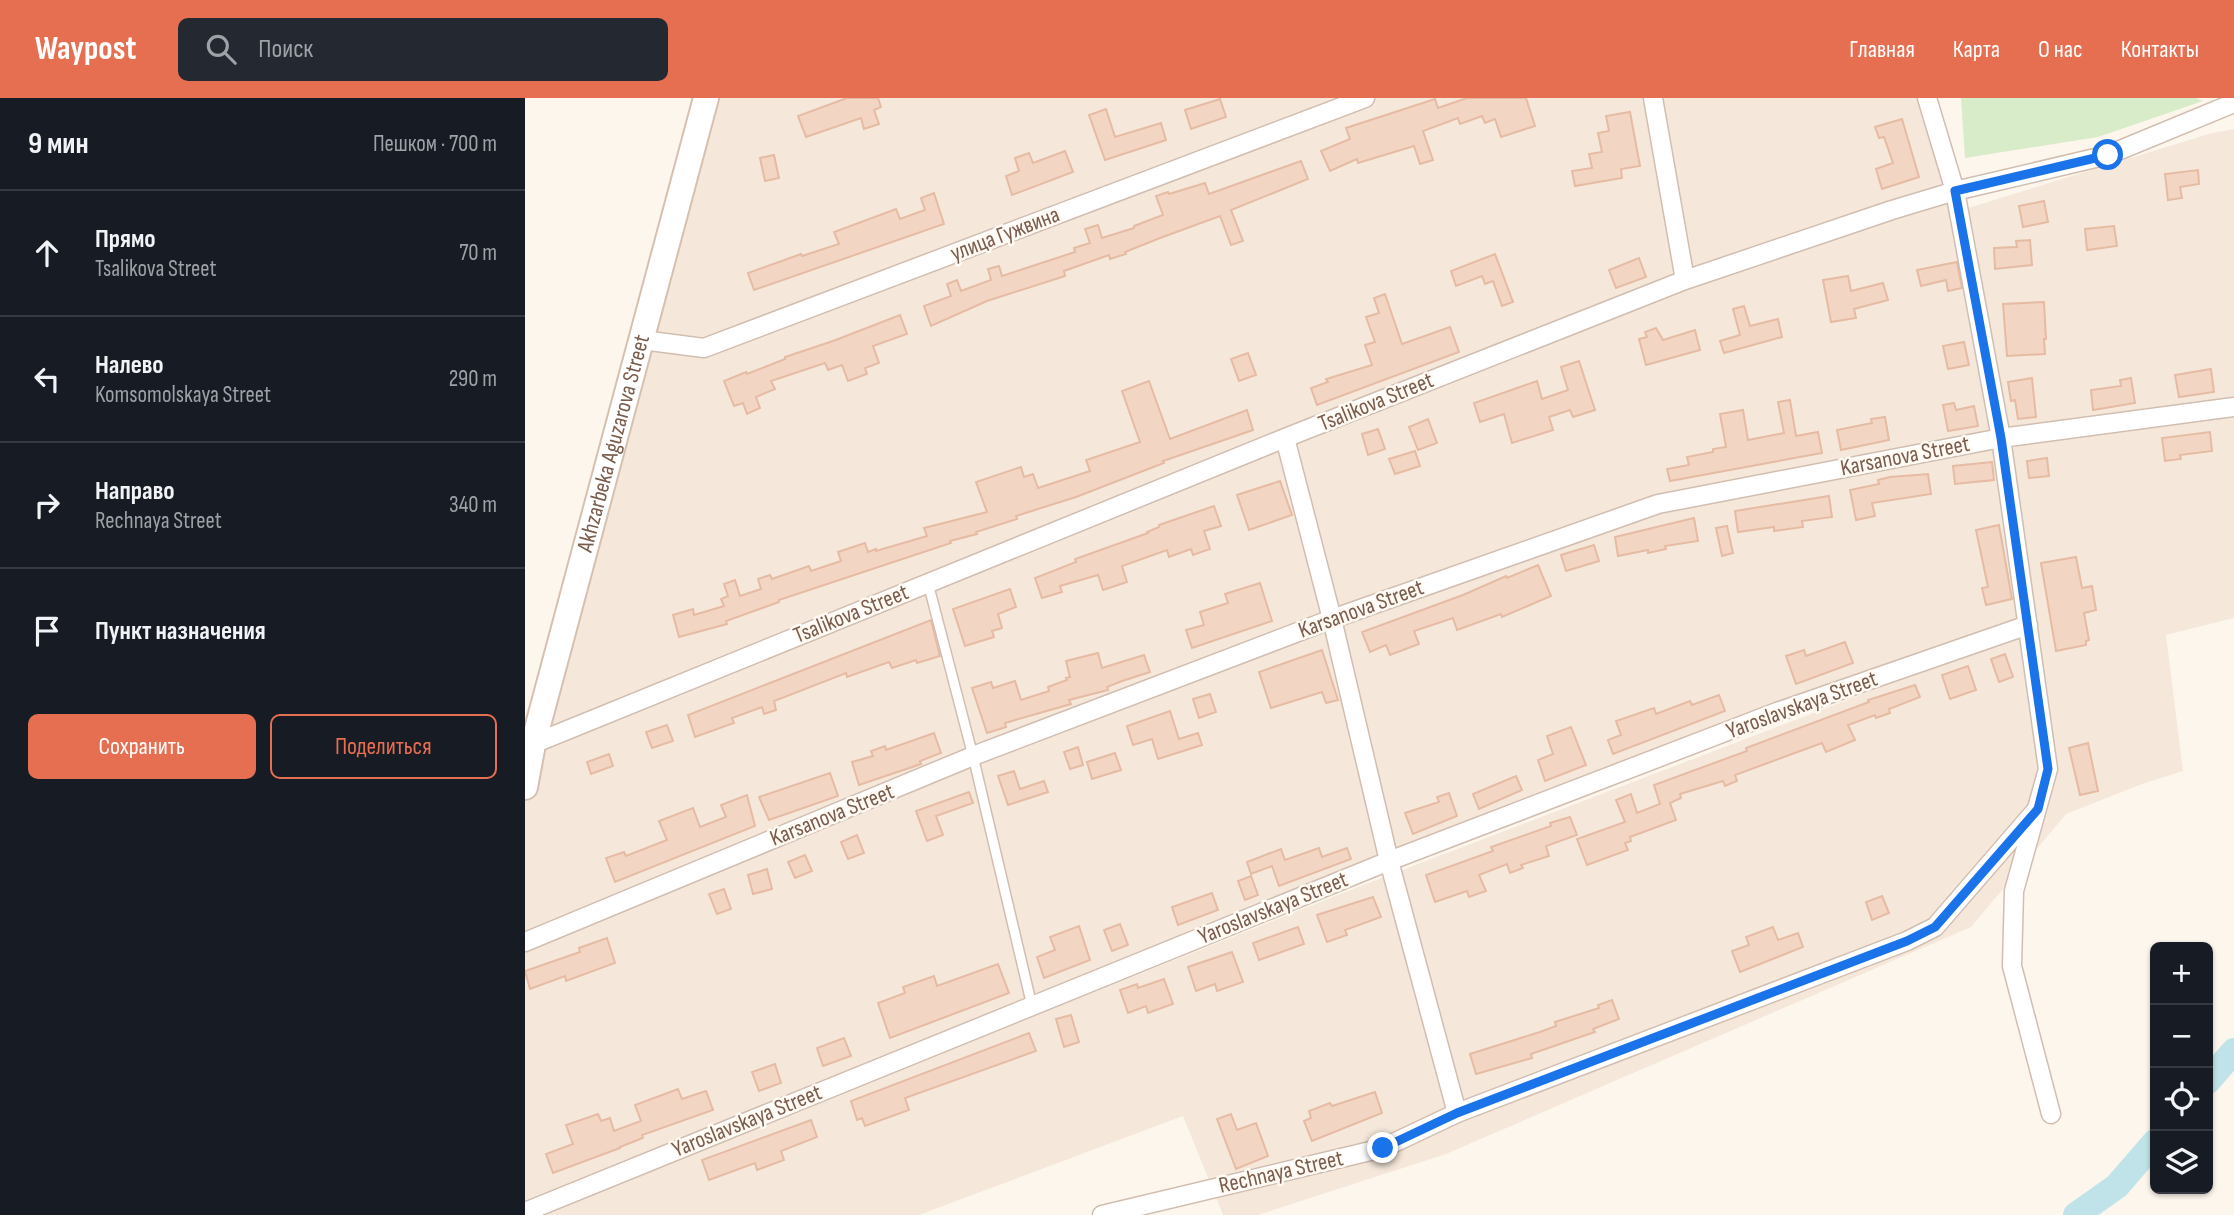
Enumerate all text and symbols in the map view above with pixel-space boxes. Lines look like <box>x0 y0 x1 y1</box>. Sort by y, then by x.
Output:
search box <box>178 18 668 81</box>
text: Waypost <box>35 29 136 69</box>
icon: search <box>202 30 240 68</box>
text: Поиск <box>258 34 313 65</box>
text: Главная <box>1849 35 1915 64</box>
text: Карта <box>1953 35 2000 64</box>
text: О нас <box>2038 35 2083 64</box>
text: Контакты <box>2121 35 2199 64</box>
text: 9 мин <box>28 126 89 162</box>
text: Пешком · 700 m <box>373 130 497 158</box>
route start <box>2092 139 2123 170</box>
street label: улица Гужвина <box>947 200 1063 268</box>
text: Прямо <box>95 224 156 255</box>
icon: ahead <box>28 234 66 272</box>
text: 70 m <box>459 239 497 267</box>
text: Tsalikova Street <box>95 255 216 283</box>
street label: Akhzarbeka Aguzarova Street <box>571 332 656 556</box>
text: Налево <box>95 350 164 381</box>
icon: left <box>28 360 66 398</box>
text: 290 m <box>449 365 497 393</box>
street label: Tsalikova Street <box>1314 366 1438 438</box>
text: Komsomolskaya Street <box>95 381 271 409</box>
street label: Karsanova Street <box>1838 430 1972 482</box>
text: Направо <box>95 476 174 507</box>
icon: right <box>28 486 66 524</box>
text: 340 m <box>449 491 497 519</box>
text: Rechnaya Street <box>95 507 222 535</box>
street label: Karsanova Street <box>1295 573 1427 645</box>
street label: Tsalikova Street <box>789 578 913 650</box>
icon: arrive <box>28 612 66 650</box>
text: Пункт назначения <box>95 616 266 647</box>
street label: Yaroslavskaya Street <box>1723 665 1881 745</box>
button: Сохранить <box>28 714 256 779</box>
button: Поделиться <box>270 714 497 779</box>
street label: Karsanova Street <box>766 777 898 853</box>
street label: Yaroslavskaya Street <box>1194 865 1352 951</box>
map controls <box>2150 942 2213 1194</box>
button: + <box>2150 942 2213 1005</box>
button: − <box>2150 1005 2213 1068</box>
button: locate <box>2150 1068 2213 1131</box>
street label: Yaroslavskaya Street <box>668 1078 826 1164</box>
button: layers <box>2150 1131 2213 1194</box>
route end <box>1367 1132 1398 1163</box>
street label: Rechnaya Street <box>1216 1144 1346 1200</box>

